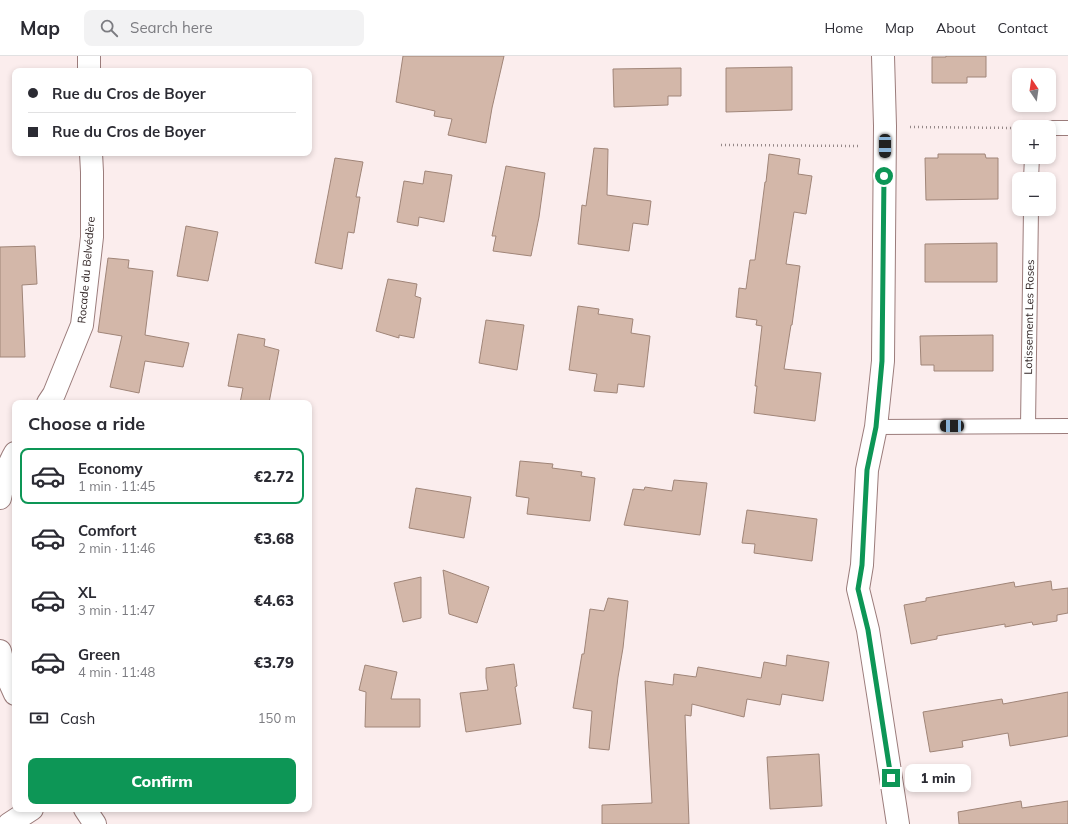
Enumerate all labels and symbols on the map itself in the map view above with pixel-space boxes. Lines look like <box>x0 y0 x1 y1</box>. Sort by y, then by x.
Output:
north arrow <box>1012 68 1056 112</box>
car <box>879 134 891 158</box>
route start <box>875 167 893 185</box>
street label: Rocade du Belvédère <box>74 216 98 324</box>
street label: Lotissement Les Roses <box>1021 259 1037 375</box>
car <box>940 420 964 432</box>
callout: 1 min <box>905 764 971 792</box>
route end <box>882 769 900 787</box>

